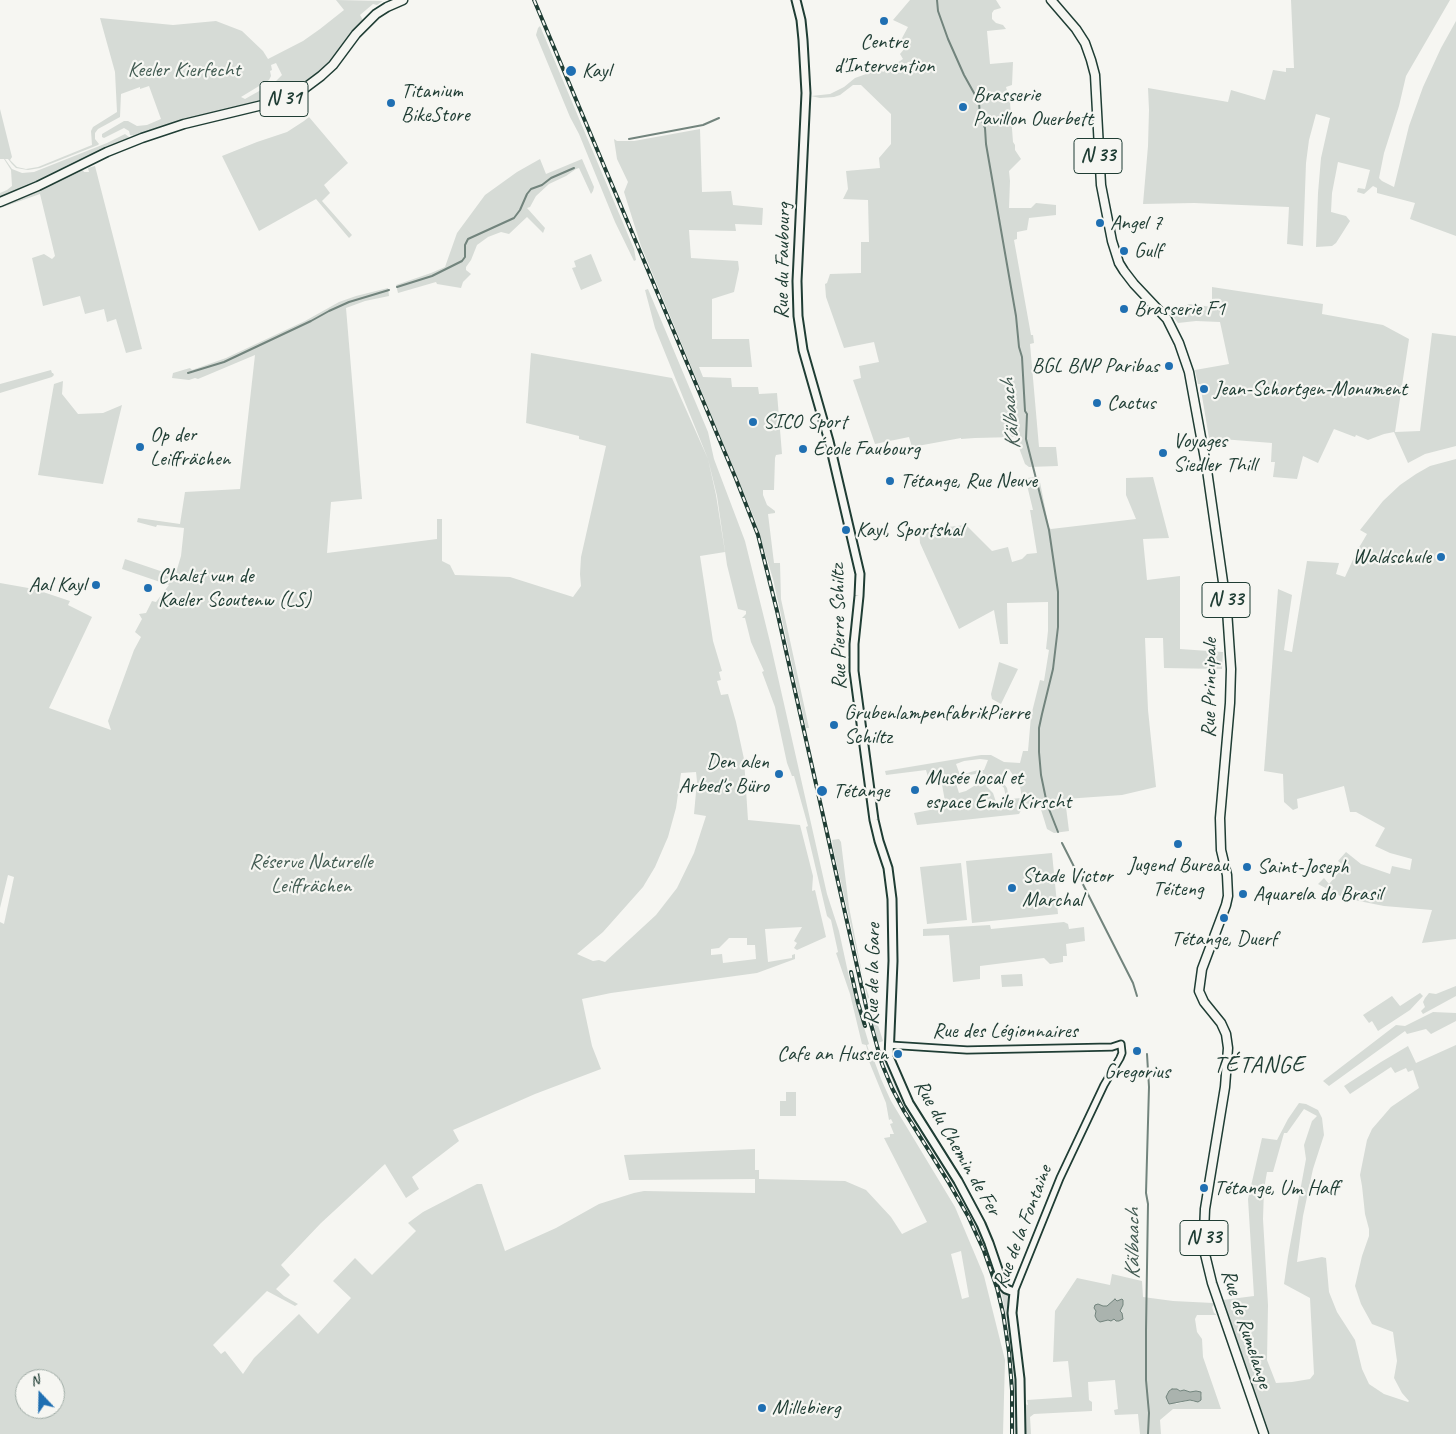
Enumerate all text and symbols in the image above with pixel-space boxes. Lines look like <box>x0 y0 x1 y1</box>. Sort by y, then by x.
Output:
marker: Centre d'Intervention <box>878 15 890 27</box>
place label: Centre d'Intervention <box>834 29 934 79</box>
park label: Keeler Kierfecht <box>128 57 240 83</box>
place label: Kayl <box>582 58 611 84</box>
marker: Kayl <box>564 64 578 78</box>
place label: Titanium BikeStore <box>401 78 470 128</box>
road number: N 31 <box>260 82 308 116</box>
place label: Brasserie Pavillon Ouerbett <box>973 82 1093 132</box>
marker: Titanium BikeStore <box>385 97 397 109</box>
marker: Brasserie Pavillon Ouerbett <box>957 101 969 113</box>
road number: N 33 <box>1074 138 1122 174</box>
street label: Rue du Faubourg <box>769 203 797 319</box>
place label: Angel 7 <box>1110 210 1162 236</box>
marker: Angel 7 <box>1094 217 1106 229</box>
place label: Gulf <box>1134 238 1162 264</box>
marker: Gulf <box>1118 245 1130 257</box>
place label: Brasserie F1 <box>1134 296 1225 322</box>
marker: Brasserie F1 <box>1118 303 1130 315</box>
place label: BGL BNP Paribas <box>1032 353 1159 379</box>
marker: BGL BNP Paribas <box>1163 360 1175 372</box>
place label: Jean-Schortgen-Monument <box>1214 376 1407 402</box>
water label: Kälbaach <box>995 378 1027 450</box>
marker: Jean-Schortgen-Monument <box>1198 383 1210 395</box>
place label: Cactus <box>1107 390 1155 416</box>
marker: Cactus <box>1091 397 1103 409</box>
place label: SICO Sport <box>763 409 847 435</box>
marker: SICO Sport <box>747 416 759 428</box>
place label: Op der Leiffrächen <box>150 422 230 472</box>
place label: Voyages Siedler Thill <box>1173 428 1256 478</box>
place label: École Faubourg <box>813 436 920 462</box>
marker: Op der Leiffrächen <box>134 441 146 453</box>
marker: École Faubourg <box>797 443 809 455</box>
marker: Voyages Siedler Thill <box>1157 447 1169 459</box>
place label: Tétange, Rue Neuve <box>900 468 1037 494</box>
marker: Tétange, Rue Neuve <box>884 475 896 487</box>
place label: Kayl, Sportshal <box>856 517 963 543</box>
marker: Kayl, Sportshal <box>840 524 852 536</box>
place label: Waldschule <box>1353 544 1431 570</box>
marker: Waldschule <box>1435 551 1447 563</box>
place label: Chalet vun de Kaeler Scoutenw (LS) <box>158 563 311 613</box>
street label: Rue Pierre Schiltz <box>825 564 853 690</box>
place label: Aal Kayl <box>29 572 86 598</box>
marker: Aal Kayl <box>90 579 102 591</box>
marker: Chalet vun de Kaeler Scoutenw (LS) <box>142 582 154 594</box>
road number: N 33 <box>1202 582 1250 618</box>
street label: Rue Principale <box>1197 638 1223 738</box>
place label: GrubenlampenfabrikPierre Schiltz <box>844 700 1030 750</box>
marker: GrubenlampenfabrikPierre Schiltz <box>828 719 840 731</box>
place label: Den alen Arbed's Büro <box>679 749 769 799</box>
place label: Musée local et espace Emile Kirscht <box>925 765 1071 815</box>
marker: Den alen Arbed's Büro <box>773 768 785 780</box>
place label: Tétange <box>833 778 889 804</box>
marker: Tétange <box>815 784 829 798</box>
marker: Musée local et espace Emile Kirscht <box>909 784 921 796</box>
marker: Jugend Bureau Téiteng <box>1172 838 1184 850</box>
park label: Réserve Naturelle Leiffrächen <box>249 849 373 899</box>
place label: Jugend Bureau Téiteng <box>1128 852 1228 902</box>
place label: Saint-Joseph <box>1257 854 1348 880</box>
marker: Saint-Joseph <box>1241 861 1253 873</box>
place label: Stade Victor Marchal <box>1022 863 1113 913</box>
place label: Aquarela do Brasil <box>1253 881 1382 907</box>
marker: Stade Victor Marchal <box>1006 882 1018 894</box>
marker: Aquarela do Brasil <box>1237 888 1249 900</box>
marker: Tétange, Duerf <box>1218 912 1230 924</box>
street label: Rue de la Gare <box>860 923 886 1025</box>
place label: Tétange, Duerf <box>1171 926 1277 952</box>
street label: Rue des Légionnaires <box>932 1018 1078 1044</box>
place label: Cafe an Hussen <box>777 1041 888 1067</box>
marker: Gregorius <box>1131 1045 1143 1057</box>
marker: Cafe an Hussen <box>892 1048 904 1060</box>
district label: TÉTANGE <box>1212 1052 1306 1080</box>
place label: Gregorius <box>1104 1059 1170 1085</box>
street label: Rue du Chemin de Fer <box>908 1076 1006 1220</box>
street label: Rue de la Fontaine <box>988 1162 1058 1292</box>
place label: Tétange, Um Haff <box>1214 1175 1339 1201</box>
marker: Tétange, Um Haff <box>1198 1182 1210 1194</box>
water label: Kälbaach <box>1120 1209 1146 1279</box>
road number: N 33 <box>1180 1220 1228 1256</box>
street label: Rue de Rumelange <box>1215 1266 1277 1392</box>
north arrow <box>15 1369 65 1419</box>
text: N <box>28 1371 42 1390</box>
place label: Millebierg <box>772 1395 840 1421</box>
marker: Millebierg <box>756 1402 768 1414</box>

